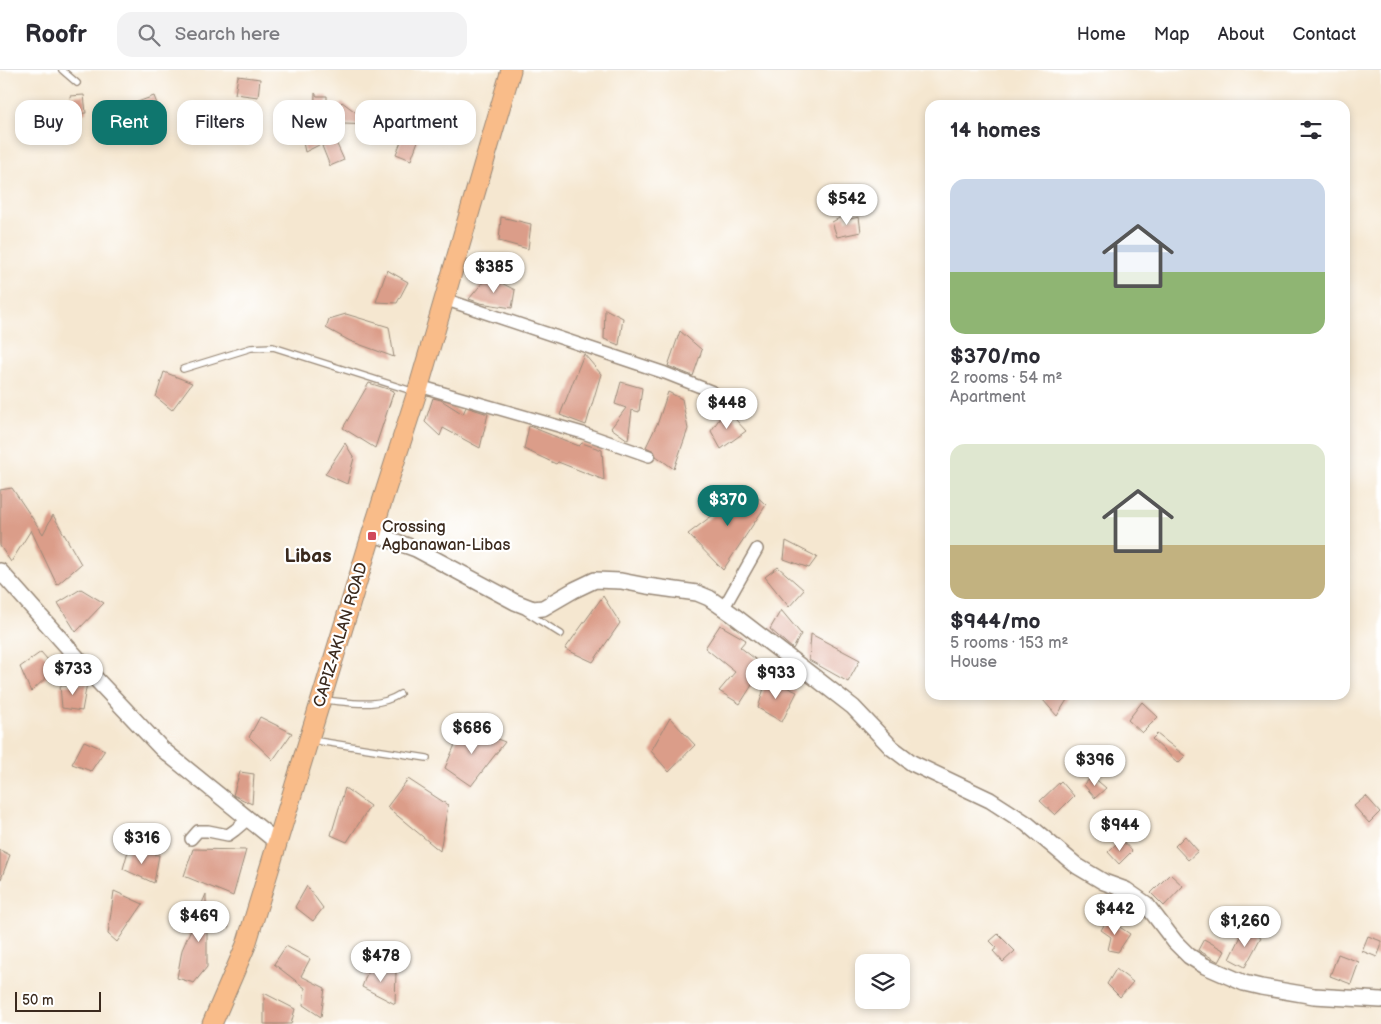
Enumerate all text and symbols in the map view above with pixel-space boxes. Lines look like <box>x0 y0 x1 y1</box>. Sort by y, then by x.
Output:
search box <box>117 12 467 57</box>
text: Roofr <box>25 20 87 49</box>
icon: search <box>135 21 163 49</box>
text: Search here <box>175 23 280 46</box>
text: Home <box>1077 24 1126 45</box>
text: Map <box>1154 24 1190 45</box>
text: About <box>1218 24 1265 45</box>
text: Contact <box>1293 24 1356 45</box>
chip: Buy <box>15 100 82 145</box>
chip: Rent <box>92 100 167 145</box>
chip: Filters <box>177 100 263 145</box>
chip: New <box>273 100 345 145</box>
chip: Apartment <box>355 100 476 145</box>
icon: filters <box>1297 116 1325 144</box>
text: 14 homes <box>950 118 1041 143</box>
pin: $542 <box>817 184 877 226</box>
text: $542 <box>828 190 866 209</box>
icon: home <box>1093 211 1183 301</box>
pin: $385 <box>464 252 524 294</box>
text: $385 <box>475 258 513 277</box>
text: $370/mo <box>950 344 1041 369</box>
text: 2 rooms · 54 m² <box>950 369 1062 388</box>
pin: $448 <box>697 388 757 430</box>
text: Apartment <box>950 388 1026 407</box>
text: $448 <box>707 394 747 413</box>
icon: home <box>1093 476 1183 566</box>
pin: $370 <box>698 484 758 527</box>
text: $370 <box>709 491 747 510</box>
place label: Crossing Agbanawan-Libas <box>382 518 510 555</box>
marker: Crossing Agbanawan-Libas <box>366 530 378 542</box>
district label: Libas <box>284 545 332 568</box>
street label: CAPIZ-AKLAN ROAD <box>310 560 372 710</box>
text: $944/mo <box>950 609 1041 634</box>
text: 5 rooms · 153 m² <box>950 634 1068 653</box>
text: House <box>950 653 997 672</box>
pin: $733 <box>43 654 103 696</box>
pin: $933 <box>746 658 806 700</box>
text: $733 <box>54 660 92 679</box>
text: $933 <box>757 664 795 683</box>
pin: $686 <box>442 712 502 755</box>
text: $686 <box>452 719 492 738</box>
pin: $396 <box>1065 744 1125 787</box>
text: $396 <box>1076 751 1114 770</box>
pin: $944 <box>1090 810 1150 852</box>
text: $944 <box>1101 816 1139 835</box>
pin: $316 <box>112 822 172 865</box>
text: $316 <box>124 829 160 848</box>
pin: $442 <box>1085 894 1145 936</box>
pin: $469 <box>169 900 229 943</box>
text: $442 <box>1096 900 1134 919</box>
pin: $1,260 <box>1204 906 1286 948</box>
text: $469 <box>179 907 219 926</box>
text: $1,260 <box>1220 912 1270 931</box>
pin: $478 <box>351 940 411 983</box>
text: $478 <box>362 947 400 966</box>
map controls <box>855 954 910 1009</box>
button: layers <box>855 954 910 1009</box>
scale bar <box>15 989 101 1012</box>
text: 50 m <box>22 992 54 1009</box>

